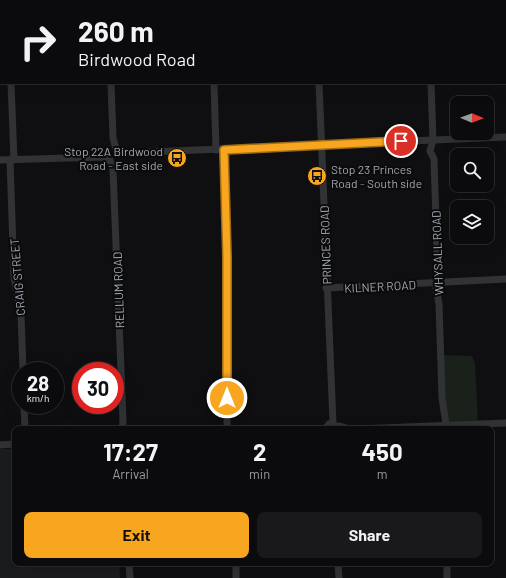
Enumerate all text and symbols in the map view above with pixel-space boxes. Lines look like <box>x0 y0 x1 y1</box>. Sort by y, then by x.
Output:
text: 260 m <box>78 14 154 48</box>
icon: right <box>12 16 64 68</box>
text: Birdwood Road <box>78 48 196 70</box>
north arrow <box>450 96 494 140</box>
map controls <box>450 96 494 244</box>
pin <box>384 124 418 158</box>
icon: arrive <box>390 130 412 152</box>
place label: Stop 22A Birdwood Road - East side <box>64 144 163 172</box>
bus stop icon: Stop 22A Birdwood Road - East side <box>166 147 188 169</box>
button: search <box>450 148 494 192</box>
place label: Stop 23 Princes Road - South side <box>331 162 422 190</box>
bus stop icon: Stop 23 Princes Road - South side <box>306 165 328 187</box>
button: layers <box>450 200 494 244</box>
street label: PRINCES ROAD <box>317 205 333 285</box>
street label: WHYSALL ROAD <box>429 210 445 296</box>
street label: CRAIG STREET <box>7 238 27 316</box>
street label: RELLUM ROAD <box>110 252 126 328</box>
street label: KILNER ROAD <box>344 277 416 295</box>
speed limit sign: 30 <box>72 362 124 414</box>
text: 28 <box>27 371 49 395</box>
position arrow <box>206 377 248 419</box>
text: km/h <box>27 392 49 404</box>
text: 17:27 <box>103 437 158 466</box>
text: 2 <box>253 437 266 466</box>
text: 450 <box>362 437 403 466</box>
text: Arrival <box>112 466 149 482</box>
text: min <box>249 466 270 482</box>
text: m <box>377 466 387 482</box>
button: Exit <box>24 512 249 558</box>
button: Share <box>257 512 482 558</box>

